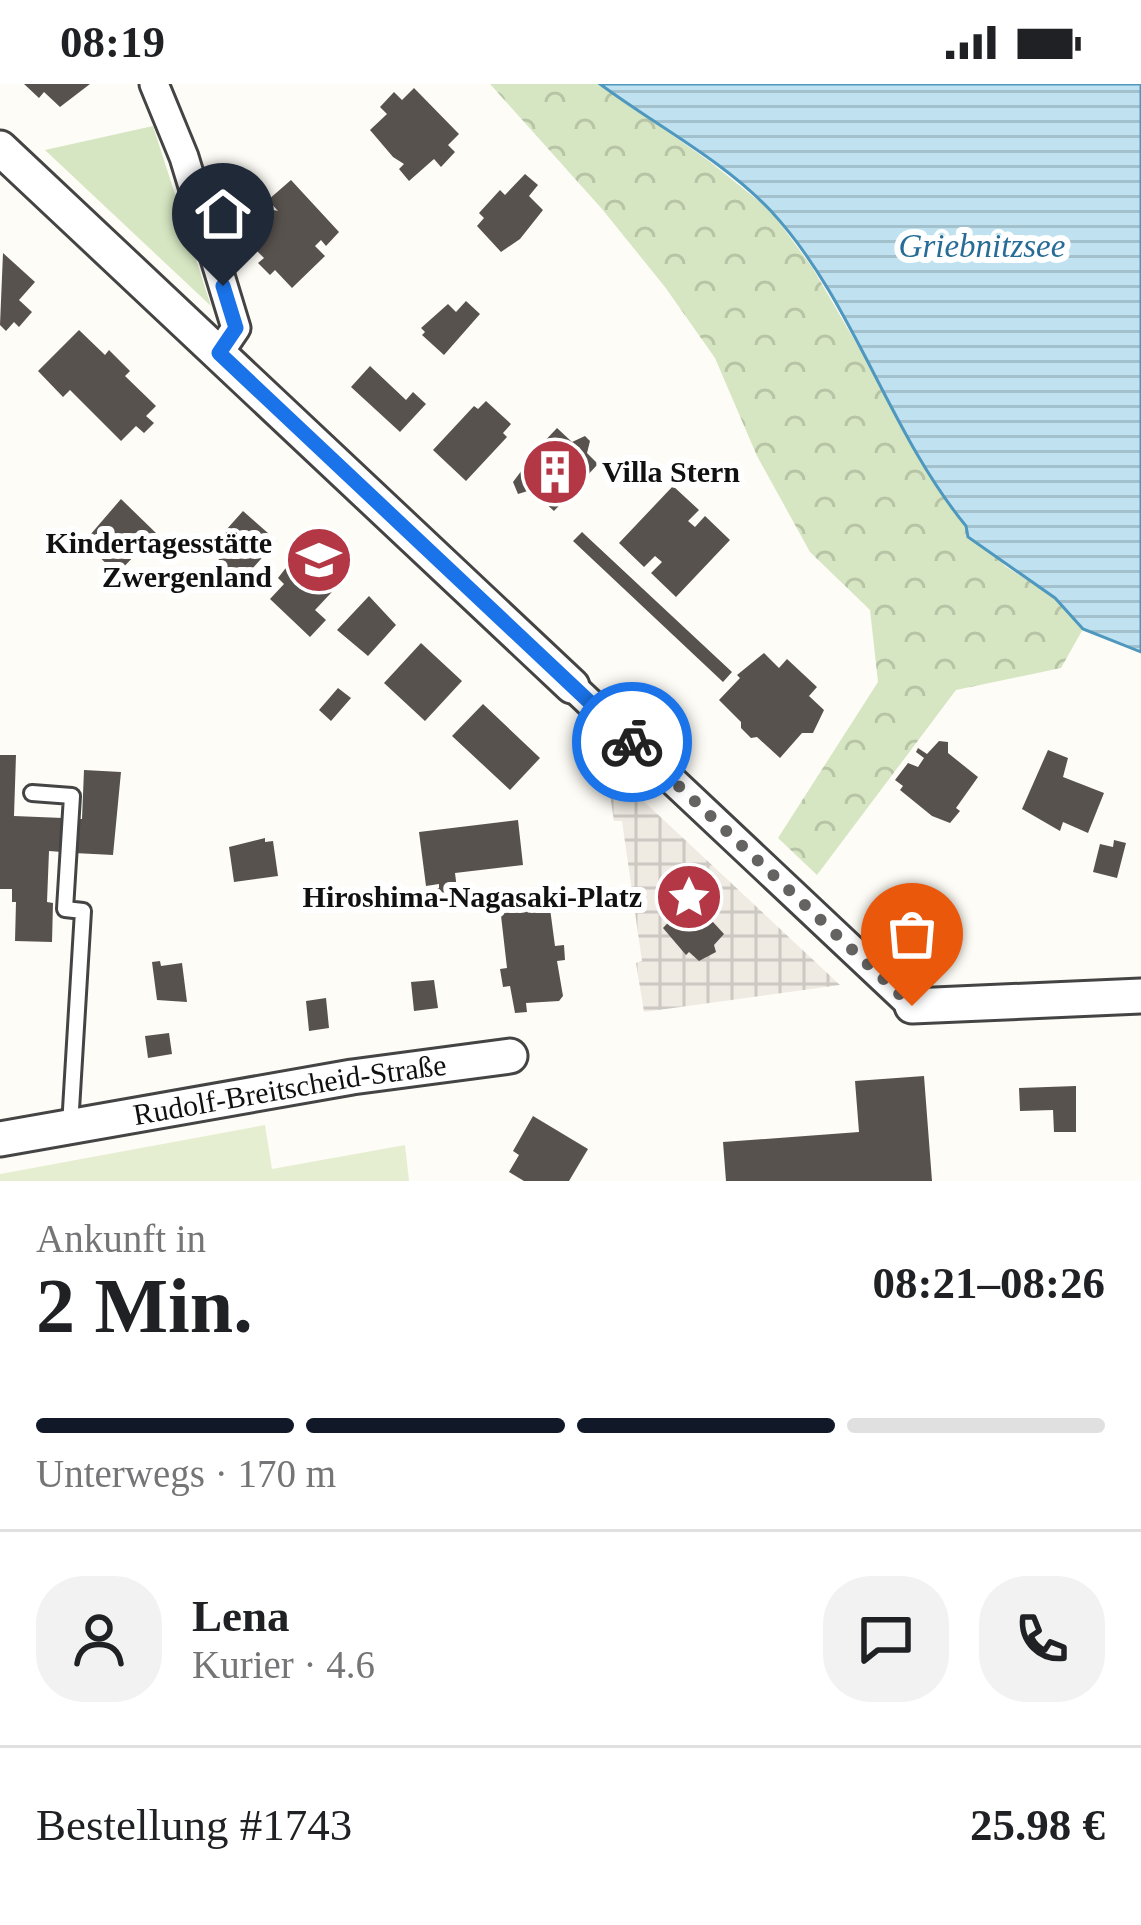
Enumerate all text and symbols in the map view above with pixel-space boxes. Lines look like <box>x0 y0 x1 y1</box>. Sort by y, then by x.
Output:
text: 08:19 <box>60 17 165 67</box>
pin <box>172 163 274 286</box>
icon: home <box>190 181 256 247</box>
water label: Griebnitzsee <box>899 228 1065 264</box>
building icon: Villa Stern <box>520 437 590 507</box>
place label: Villa Stern <box>602 455 740 488</box>
school or university icon: Kindertagesstätte Zwergenland <box>284 525 354 595</box>
place label: Kindertagesstätte Zwergenland <box>45 526 272 593</box>
courier <box>572 682 692 802</box>
icon: bike <box>599 709 665 775</box>
place icon: Hiroshima-Nagasaki-Platz <box>654 862 724 932</box>
place label: Hiroshima-Nagasaki-Platz <box>303 880 642 913</box>
pin <box>861 883 963 1006</box>
icon: bag <box>879 901 945 967</box>
street label: Rudolf-Breitscheid-Straße <box>131 1048 448 1131</box>
text: Ankunft in <box>36 1217 206 1260</box>
text: 08:21–08:26 <box>873 1258 1105 1308</box>
text: 2 Min. <box>36 1262 253 1349</box>
text: Unterwegs · 170 m <box>36 1452 336 1495</box>
button: person <box>36 1576 162 1702</box>
button: chat <box>823 1576 949 1702</box>
button: phone <box>979 1576 1105 1702</box>
text: Lena <box>192 1591 290 1641</box>
text: Kurier · 4.6 <box>192 1643 375 1686</box>
text: Bestellung #1743 <box>36 1800 352 1850</box>
text: 25.98 € <box>970 1800 1105 1850</box>

